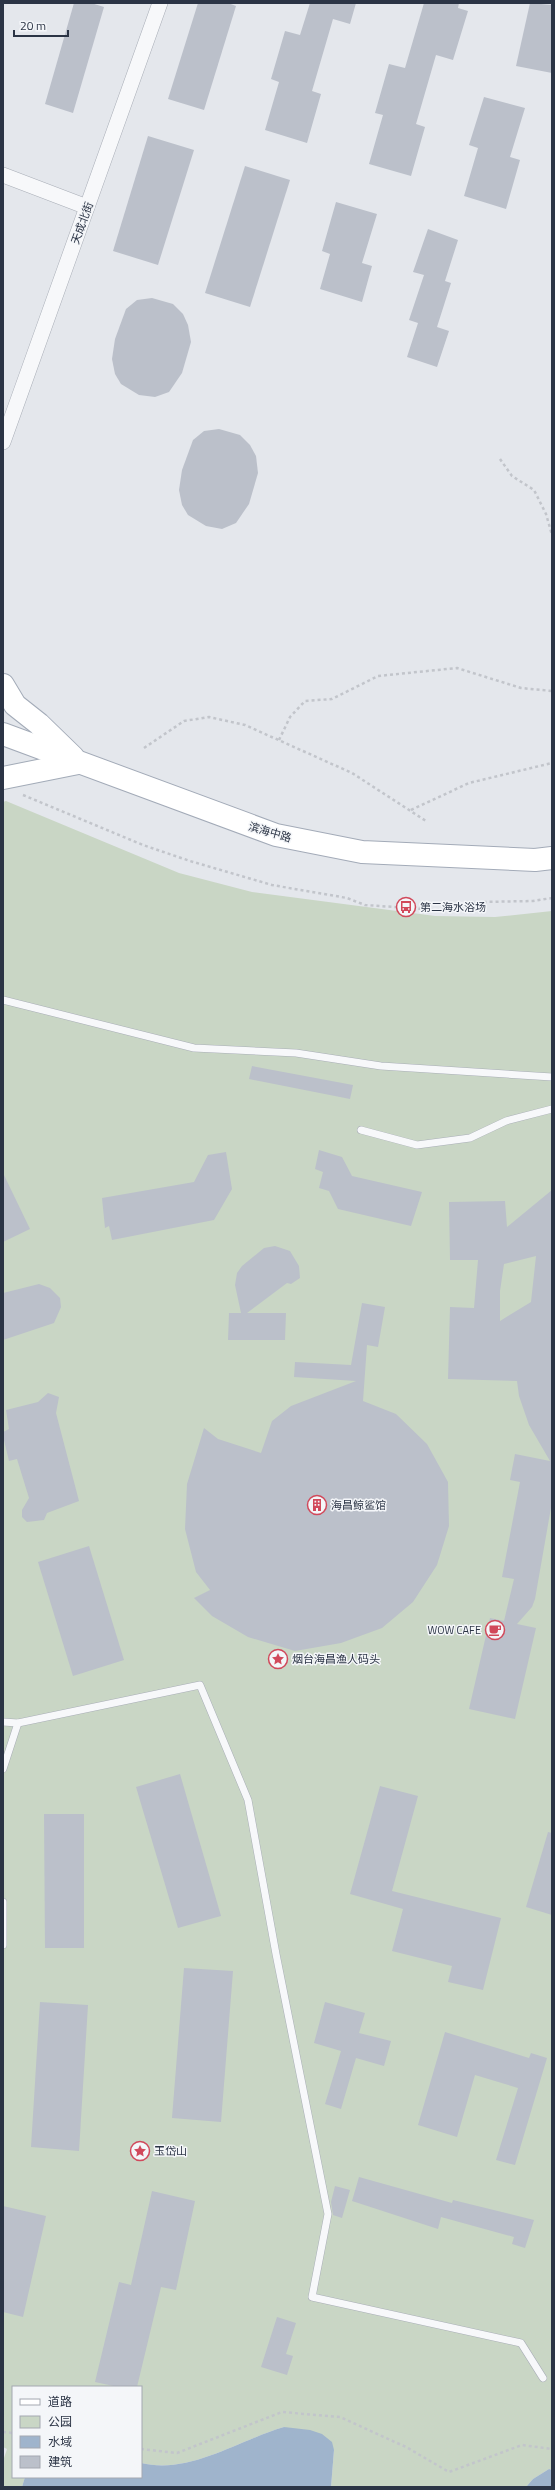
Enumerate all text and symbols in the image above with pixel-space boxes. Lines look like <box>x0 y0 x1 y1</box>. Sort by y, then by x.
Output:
scale bar <box>14 12 68 38</box>
text: 20 m <box>20 16 46 35</box>
street label: 天成北街 <box>67 200 97 246</box>
street label: 滨海中路 <box>247 818 293 846</box>
bus stop icon: 第二海水浴场 <box>395 896 417 918</box>
place label: 第二海水浴场 <box>420 899 486 915</box>
building icon: 海昌鲸鲨馆 <box>306 1494 328 1516</box>
place label: 海昌鲸鲨馆 <box>331 1497 386 1513</box>
cafe icon: WOW CAFE <box>484 1619 506 1641</box>
place label: WOW CAFE <box>427 1622 481 1638</box>
place icon: 烟台海昌渔人码头 <box>267 1648 289 1670</box>
place label: 烟台海昌渔人码头 <box>292 1651 380 1667</box>
place icon: 玉岱山 <box>129 2140 151 2162</box>
place label: 玉岱山 <box>154 2143 187 2159</box>
legend <box>12 2386 142 2478</box>
text: 道路 <box>48 2392 72 2411</box>
text: 公园 <box>48 2412 72 2431</box>
text: 水域 <box>48 2432 72 2451</box>
text: 建筑 <box>48 2452 72 2471</box>

